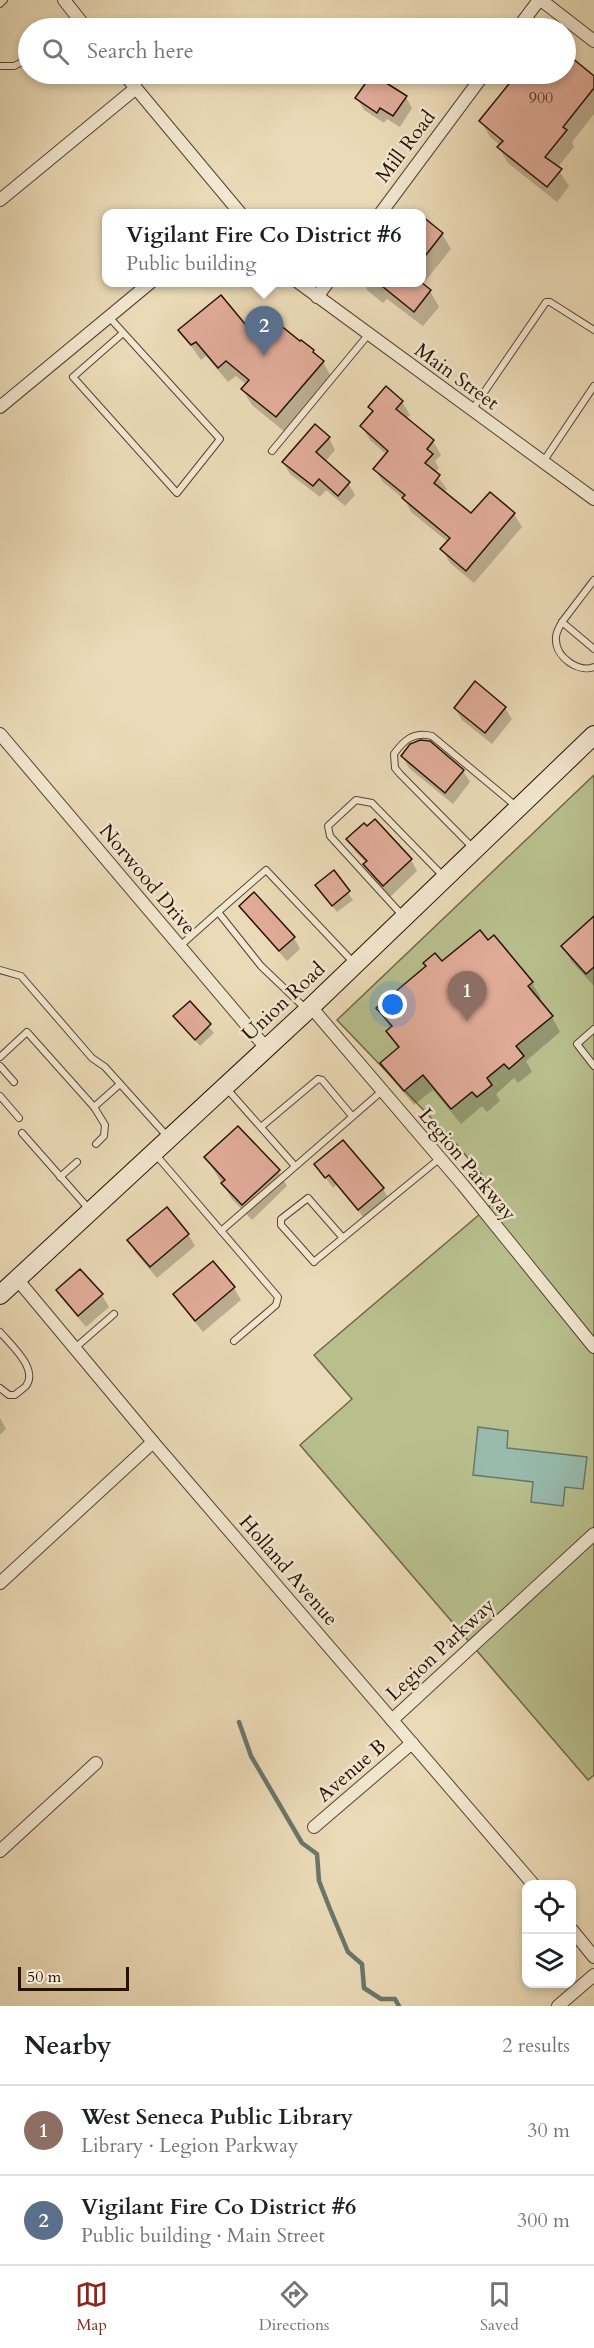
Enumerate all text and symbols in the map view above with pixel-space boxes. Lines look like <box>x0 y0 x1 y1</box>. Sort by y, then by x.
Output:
search box <box>18 18 576 84</box>
icon: search <box>39 35 72 68</box>
text: Search here <box>87 36 194 66</box>
house number: 900 <box>529 87 553 109</box>
street label: Mill Road <box>369 104 442 188</box>
popup <box>102 209 426 287</box>
text: Vigilant Fire Co District #6 <box>126 220 402 250</box>
text: Public building <box>126 250 256 277</box>
pin: 2 <box>244 306 284 356</box>
street label: Main Street <box>409 337 505 417</box>
street label: Norwood Drive <box>93 818 202 941</box>
street label: Union Road <box>236 956 331 1047</box>
pin: 1 <box>448 972 486 1021</box>
your location <box>378 990 407 1019</box>
street label: Legion Parkway <box>413 1102 523 1227</box>
street label: Holland Avenue <box>233 1509 344 1631</box>
street label: Legion Parkway <box>380 1592 501 1707</box>
street label: Avenue B <box>311 1733 392 1808</box>
map controls <box>522 1880 576 1988</box>
button: locate <box>522 1880 576 1934</box>
button: layers <box>522 1934 576 1988</box>
scale bar <box>18 1964 129 1992</box>
text: 50 m <box>27 1966 61 1988</box>
text: Nearby <box>24 2028 112 2063</box>
text: 2 results <box>502 2032 570 2059</box>
text: West Seneca Public Library <box>81 2102 353 2132</box>
text: 1 <box>38 2117 49 2144</box>
text: 30 m <box>527 2117 570 2144</box>
text: Library · Legion Parkway <box>81 2132 298 2159</box>
text: Vigilant Fire Co District #6 <box>81 2192 356 2222</box>
text: 2 <box>38 2207 49 2234</box>
text: 300 m <box>517 2207 570 2234</box>
text: Public building · Main Street <box>81 2222 325 2249</box>
tab: Map <box>75 2278 108 2336</box>
tab: Directions <box>259 2278 329 2336</box>
tab: Saved <box>480 2278 519 2336</box>

